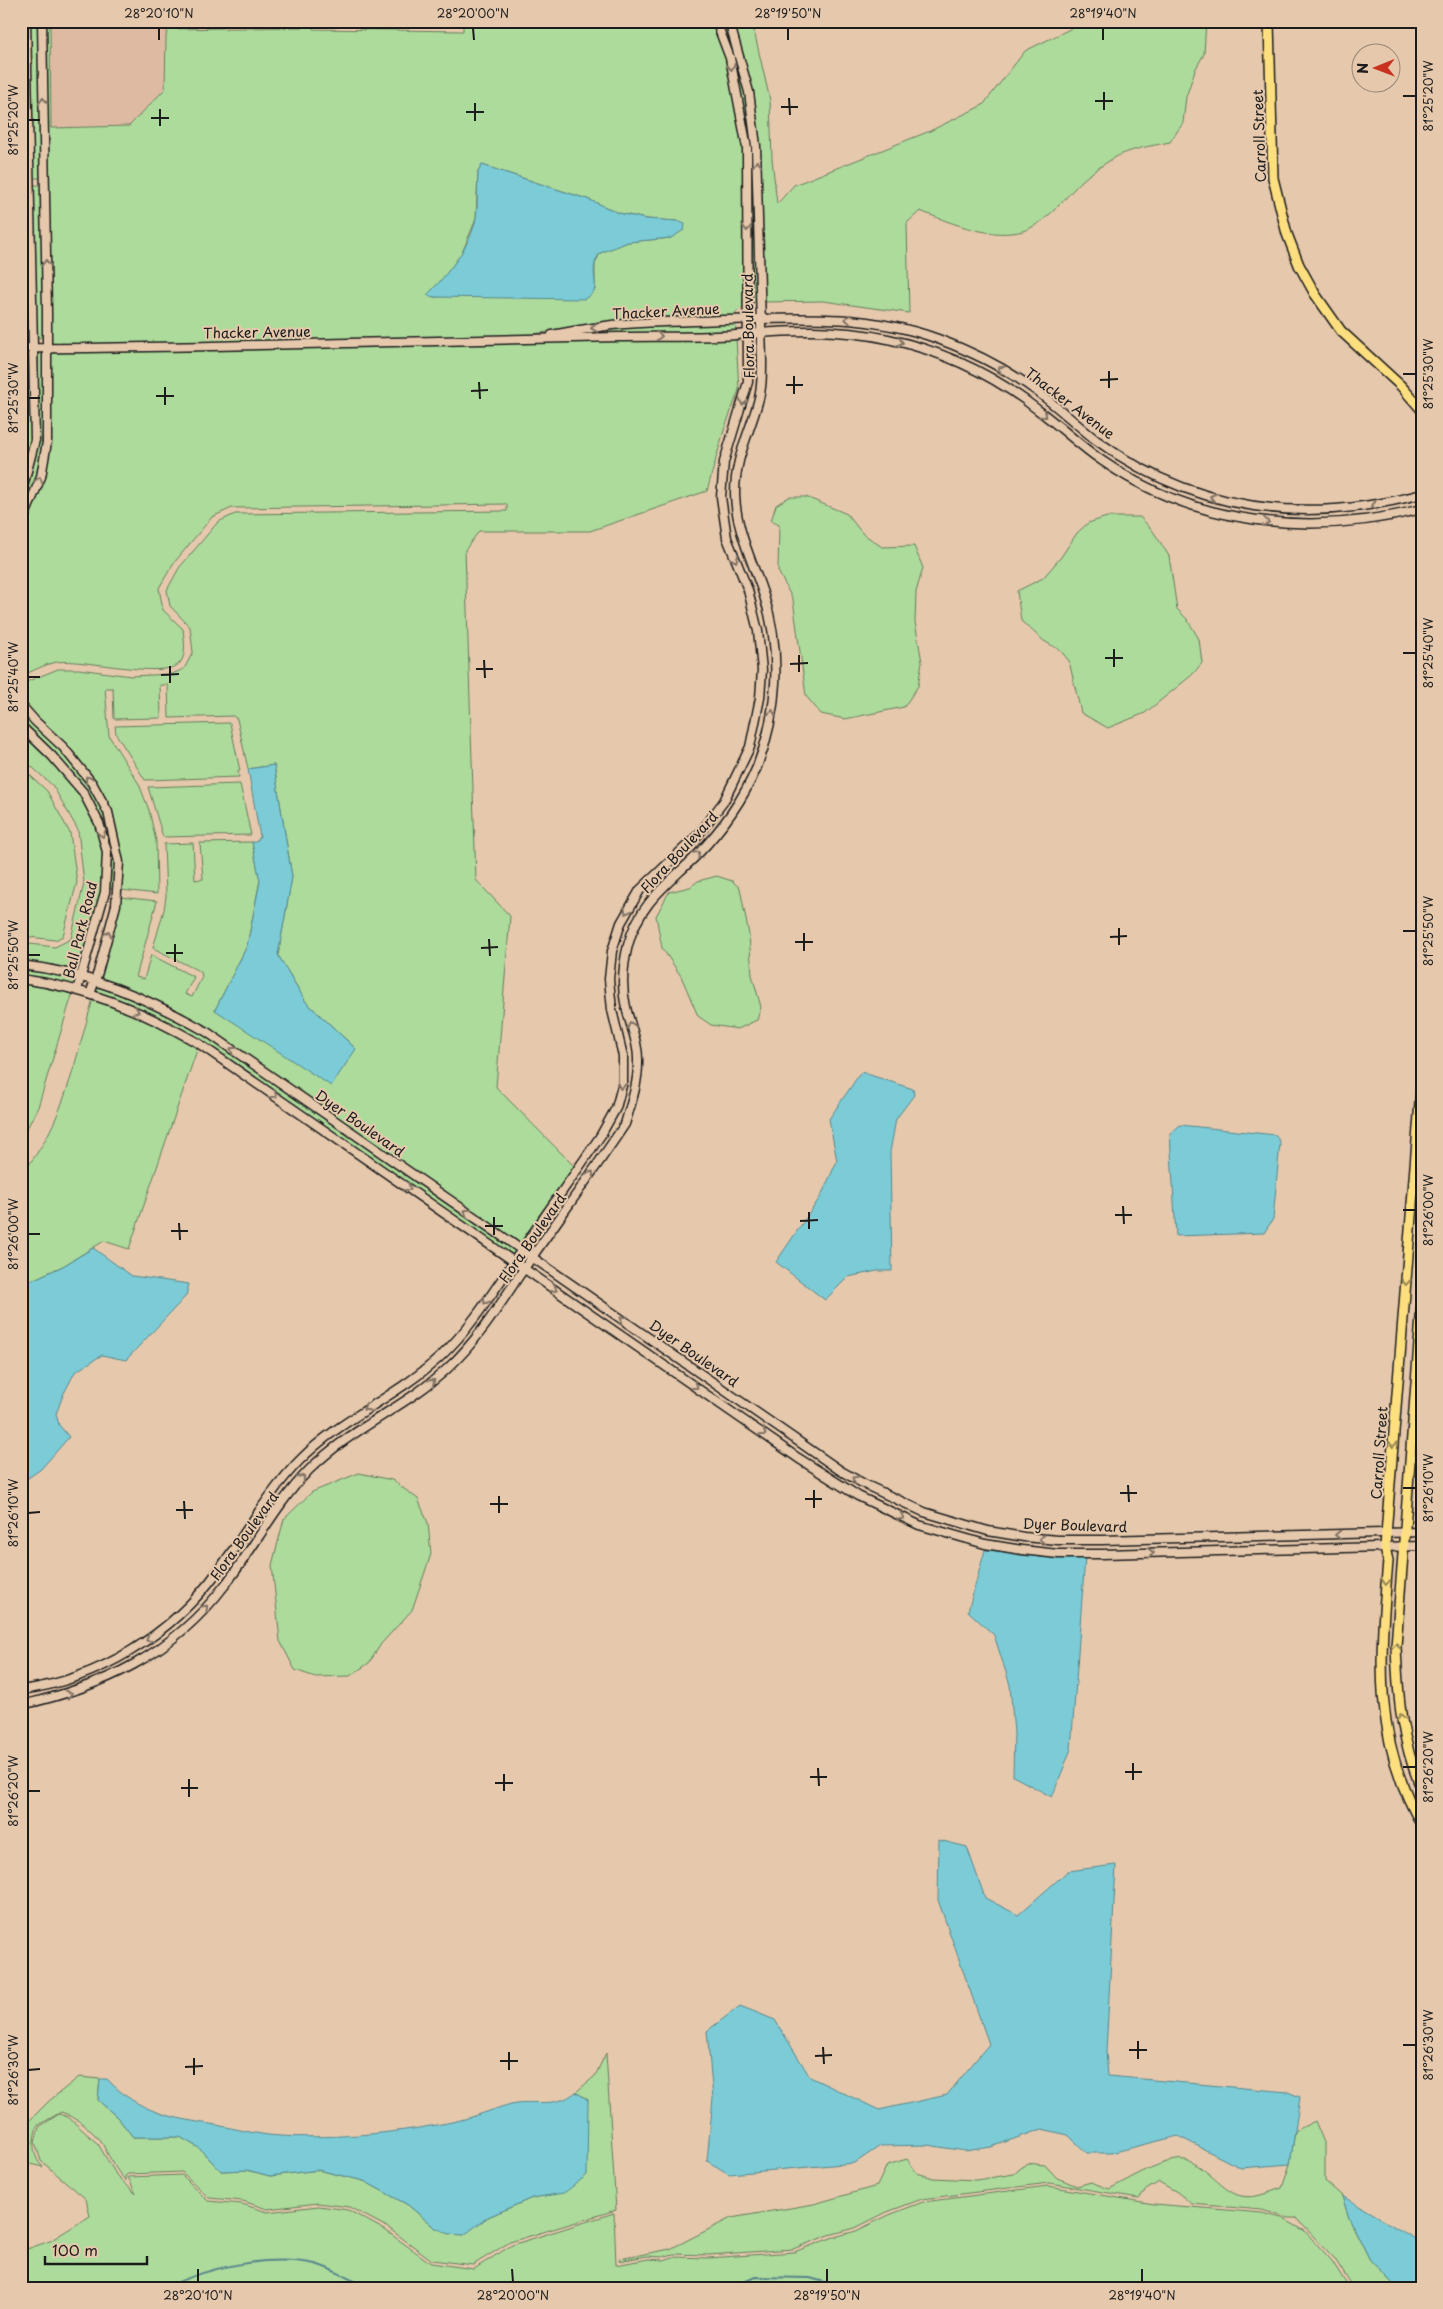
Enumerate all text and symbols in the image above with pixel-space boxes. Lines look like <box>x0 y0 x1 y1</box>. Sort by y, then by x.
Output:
text: 28°20'10"N <box>124 4 194 22</box>
text: 28°20'00"N <box>437 4 509 22</box>
text: 28°19'50"N <box>755 4 821 22</box>
text: 28°19'40"N <box>1069 4 1137 22</box>
north arrow <box>1350 42 1400 92</box>
text: 81°25'20"W <box>1419 60 1437 132</box>
one-way arrow <box>726 63 736 72</box>
text: N <box>1352 63 1373 74</box>
text: 81°25'20"W <box>4 84 22 156</box>
street label: Carroll Street <box>1247 89 1271 183</box>
one-way arrow <box>38 96 49 104</box>
one-way arrow <box>752 160 762 168</box>
one-way arrow <box>742 224 752 232</box>
one-way arrow <box>41 259 52 267</box>
street label: Flora Boulevard <box>737 273 759 379</box>
street label: Thacker Avenue <box>612 298 721 324</box>
one-way arrow <box>844 314 852 325</box>
street label: Thacker Avenue <box>203 321 311 343</box>
one-way arrow <box>590 322 598 333</box>
one-way arrow <box>656 331 663 341</box>
one-way arrow <box>896 336 905 347</box>
text: 81°25'30"W <box>1419 338 1437 409</box>
text: 81°25'30"W <box>4 362 22 433</box>
street label: Thacker Avenue <box>1021 362 1120 444</box>
one-way arrow <box>998 365 1007 375</box>
one-way arrow <box>739 397 749 405</box>
one-way arrow <box>1039 409 1048 418</box>
one-way arrow <box>34 476 44 484</box>
one-way arrow <box>1210 493 1218 503</box>
one-way arrow <box>1370 500 1379 510</box>
one-way arrow <box>1261 516 1270 526</box>
one-way arrow <box>729 554 739 563</box>
text: 81°25'40"W <box>1419 617 1437 688</box>
text: 81°25'40"W <box>4 641 22 712</box>
one-way arrow <box>766 708 776 717</box>
one-way arrow <box>85 775 94 785</box>
street label: Flora Boulevard <box>635 806 723 898</box>
one-way arrow <box>97 829 107 837</box>
one-way arrow <box>691 851 700 860</box>
street label: Ball Park Road <box>58 879 102 981</box>
text: 81°25'50"W <box>1419 895 1437 966</box>
one-way arrow <box>623 906 633 915</box>
text: 81°25'50"W <box>4 919 22 990</box>
one-way arrow <box>102 929 113 938</box>
one-way arrow <box>131 1004 140 1015</box>
one-way arrow <box>626 1020 637 1029</box>
one-way arrow <box>229 1047 239 1056</box>
one-way arrow <box>617 1082 627 1091</box>
street label: Dyer Boulevard <box>311 1084 409 1162</box>
one-way arrow <box>268 1089 278 1098</box>
one-way arrow <box>585 1171 594 1180</box>
text: 81°26'00"W <box>1419 1173 1437 1246</box>
one-way arrow <box>402 1182 412 1191</box>
street label: Flora Boulevard <box>493 1188 571 1287</box>
text: 81°26'00"W <box>4 1197 22 1270</box>
one-way arrow <box>463 1209 473 1218</box>
one-way arrow <box>1401 1278 1412 1286</box>
one-way arrow <box>548 1283 558 1292</box>
one-way arrow <box>483 1296 492 1305</box>
street label: Dyer Boulevard <box>645 1314 743 1392</box>
one-way arrow <box>619 1316 629 1325</box>
one-way arrow <box>426 1380 435 1388</box>
one-way arrow <box>689 1380 699 1389</box>
one-way arrow <box>363 1402 372 1412</box>
street label: Carroll Street <box>1365 1405 1393 1500</box>
one-way arrow <box>757 1427 766 1436</box>
one-way arrow <box>1388 1440 1399 1448</box>
text: 81°26'10"W <box>1419 1453 1437 1522</box>
one-way arrow <box>296 1475 305 1484</box>
one-way arrow <box>852 1475 861 1485</box>
text: 81°26'10"W <box>4 1478 22 1547</box>
street label: Flora Boulevard <box>205 1487 284 1585</box>
one-way arrow <box>896 1511 905 1522</box>
street label: Dyer Boulevard <box>1022 1513 1128 1537</box>
one-way arrow <box>1333 1530 1341 1540</box>
one-way arrow <box>1037 1533 1045 1544</box>
one-way arrow <box>1147 1547 1155 1558</box>
one-way arrow <box>1381 1578 1392 1586</box>
one-way arrow <box>199 1605 208 1614</box>
one-way arrow <box>145 1633 155 1642</box>
one-way arrow <box>1391 1642 1402 1650</box>
one-way arrow <box>64 1689 72 1699</box>
one-way arrow <box>1396 1712 1407 1721</box>
text: 81°26'20"W <box>1419 1731 1437 1803</box>
text: 81°26'20"W <box>4 1755 22 1827</box>
text: 81°26'30"W <box>1419 2009 1437 2081</box>
text: 81°26'30"W <box>4 2034 22 2106</box>
scale bar <box>45 2234 148 2266</box>
text: 100 m <box>52 2238 98 2261</box>
text: 28°20'10"N <box>163 2286 233 2304</box>
text: 28°20'00"N <box>477 2286 549 2304</box>
text: 28°19'50"N <box>794 2286 860 2304</box>
text: 28°19'40"N <box>1108 2286 1176 2304</box>

